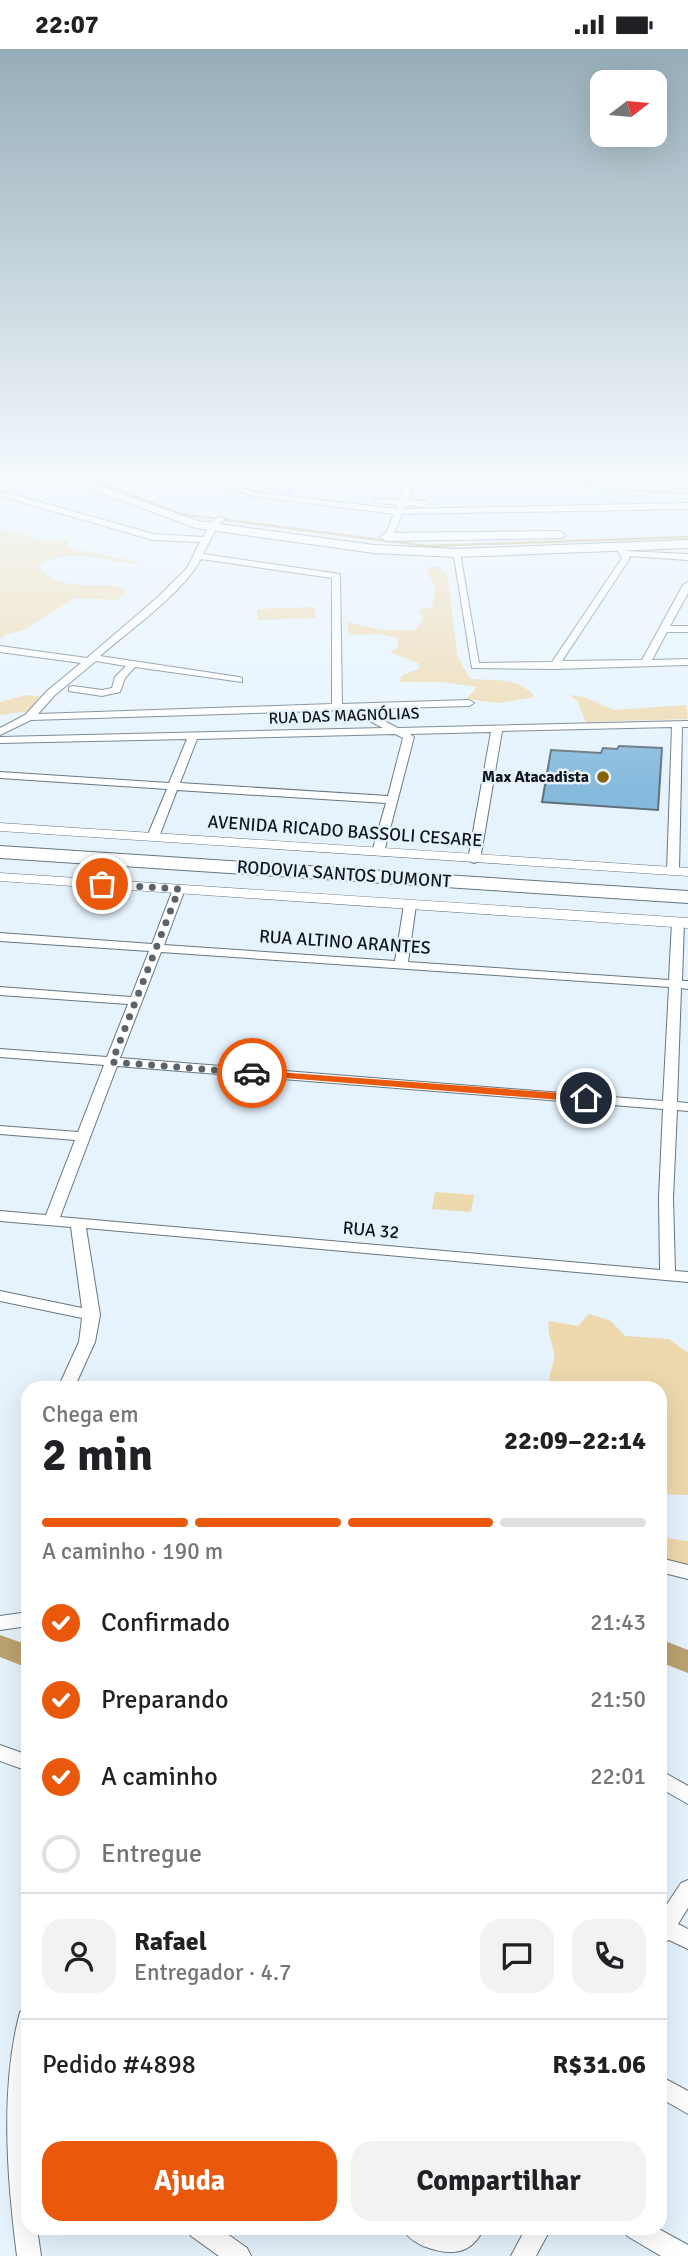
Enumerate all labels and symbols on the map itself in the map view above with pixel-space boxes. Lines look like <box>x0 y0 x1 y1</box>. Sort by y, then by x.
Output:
north arrow <box>590 70 667 147</box>
street label: RUA DAS MAGNÓLIAS <box>268 703 420 729</box>
place label: Max Atacadista <box>482 767 589 787</box>
marker: Max Atacadista <box>595 769 611 785</box>
street label: AVENIDA RICADO BASSOLI CESARE <box>207 810 483 852</box>
pin <box>72 854 132 914</box>
street label: RODOVIA SANTOS DUMONT <box>236 856 452 892</box>
street label: RUA ALTINO ARANTES <box>258 925 432 959</box>
courier <box>217 1038 287 1108</box>
pin <box>556 1068 616 1128</box>
street label: RUA 32 <box>342 1217 400 1243</box>

